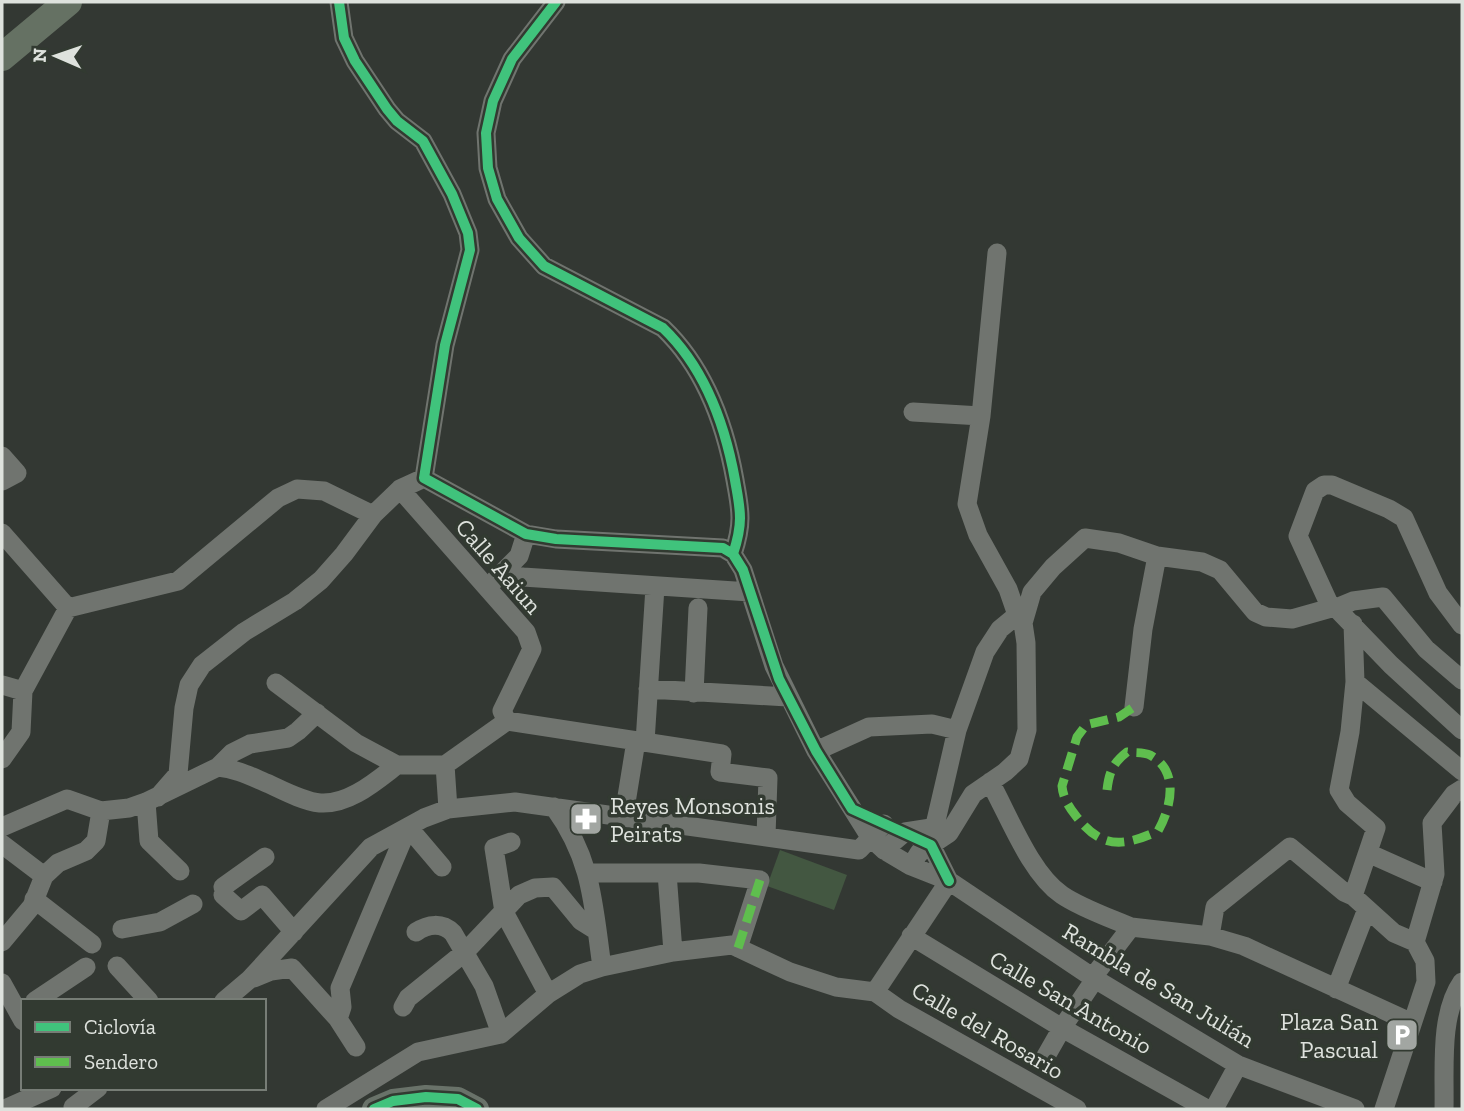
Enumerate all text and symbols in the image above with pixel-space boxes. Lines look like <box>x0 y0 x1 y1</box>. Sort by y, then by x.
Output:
north arrow <box>21 21 91 91</box>
text: N <box>28 48 51 63</box>
street label: Calle Aaiun <box>450 512 548 620</box>
place label: Reyes Monsonis Peirats <box>610 791 775 848</box>
pharmacy icon: Reyes Monsonis Peirats <box>567 800 605 838</box>
street label: Rambla de San Julián <box>1058 916 1260 1054</box>
street label: Calle San Antonio <box>985 944 1157 1060</box>
street label: Calle del Rosario <box>907 975 1069 1085</box>
legend <box>21 999 266 1090</box>
place label: Plaza San Pascual <box>1280 1007 1378 1064</box>
text: Ciclovía <box>84 1014 156 1039</box>
parking icon: Plaza San Pascual <box>1383 1016 1421 1054</box>
text: Sendero <box>84 1049 158 1074</box>

